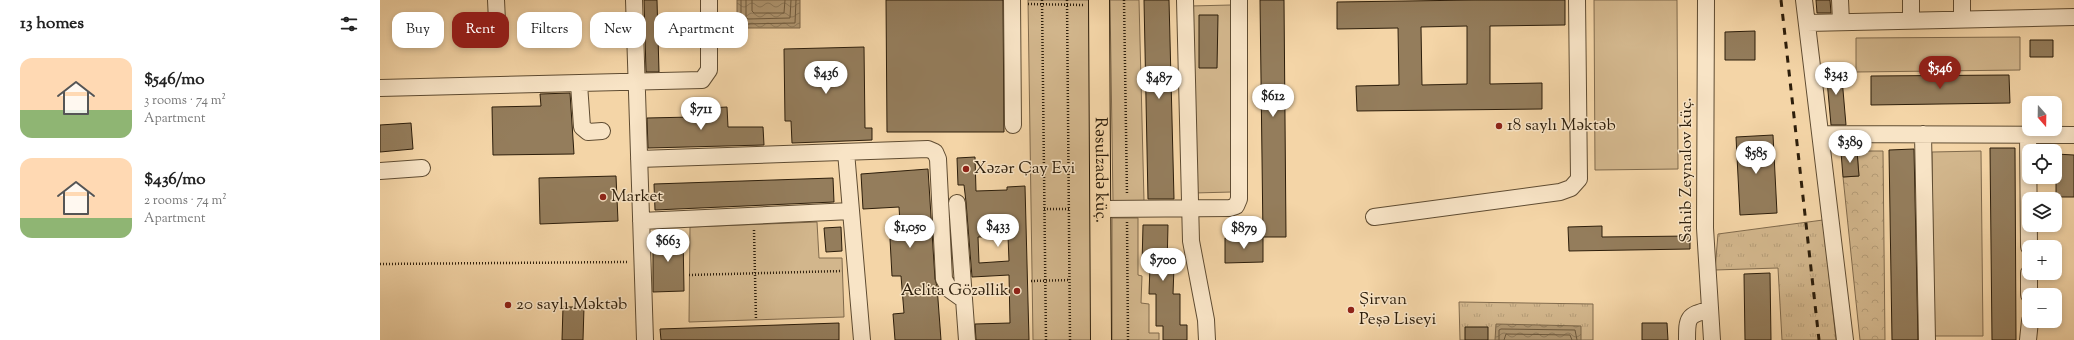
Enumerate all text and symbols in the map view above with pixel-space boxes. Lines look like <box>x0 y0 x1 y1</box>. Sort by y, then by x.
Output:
text: 13 homes <box>20 12 84 36</box>
chip: Buy <box>392 12 444 48</box>
chip: Rent <box>452 12 509 48</box>
chip: Filters <box>517 12 582 48</box>
chip: New <box>590 12 646 48</box>
chip: Apartment <box>654 12 748 48</box>
icon: filters <box>338 13 360 35</box>
pin: $546 <box>1916 56 1964 90</box>
text: $546 <box>1928 60 1952 78</box>
pin: $436 <box>802 61 850 95</box>
pin: $343 <box>1812 62 1860 96</box>
text: $436 <box>813 65 839 83</box>
pin: $487 <box>1135 66 1183 100</box>
text: $343 <box>1824 66 1848 84</box>
text: $546/mo <box>144 68 205 92</box>
text: $487 <box>1146 70 1172 88</box>
icon: home <box>52 74 100 122</box>
pin: $612 <box>1249 84 1297 118</box>
text: $612 <box>1261 88 1285 106</box>
text: 3 rooms · 74 m² <box>144 92 226 110</box>
north arrow <box>2022 96 2062 136</box>
map controls <box>2022 96 2062 328</box>
pin: $711 <box>677 97 725 131</box>
street label: Sahib Zeynalov küç. <box>1675 97 1699 243</box>
text: $711 <box>690 101 712 119</box>
text: Apartment <box>144 110 205 128</box>
place label: 18 saylı Məktəb <box>1507 114 1616 138</box>
street label: Rəsulzadə küç. <box>1088 117 1112 223</box>
marker: 18 saylı Məktəb <box>1494 121 1504 131</box>
pin: $389 <box>1826 130 1874 164</box>
text: $389 <box>1838 134 1863 152</box>
pin: $585 <box>1732 141 1780 175</box>
button: locate <box>2022 144 2062 184</box>
text: $585 <box>1745 145 1767 163</box>
place label: Xəzər Çay Evi <box>974 157 1076 181</box>
marker: Xəzər Çay Evi <box>961 164 971 174</box>
text: $436/mo <box>144 168 206 192</box>
icon: home <box>52 174 100 222</box>
place label: Market <box>611 185 663 209</box>
text: 2 rooms · 74 m² <box>144 192 227 210</box>
marker: Market <box>598 192 608 202</box>
button: layers <box>2022 192 2062 232</box>
text: Apartment <box>144 210 205 228</box>
pin: $433 <box>974 214 1022 248</box>
pin: $1,050 <box>877 215 943 249</box>
pin: $879 <box>1220 216 1268 250</box>
text: $433 <box>986 218 1010 236</box>
text: $1,050 <box>894 219 926 237</box>
text: $879 <box>1231 220 1257 238</box>
pin: $663 <box>644 229 692 263</box>
text: $663 <box>655 233 681 251</box>
button: + <box>2022 240 2062 280</box>
pin: $700 <box>1139 248 1187 282</box>
text: $700 <box>1150 252 1176 270</box>
place label: Aelita Gözəllik <box>901 279 1009 303</box>
marker: Aelita Gözəllik <box>1012 286 1022 296</box>
place label: Şirvan Peşə Liseyi <box>1359 288 1437 332</box>
button: − <box>2022 288 2062 328</box>
place label: 20 saylı Məktəb <box>516 293 627 317</box>
marker: 20 saylı Məktəb <box>503 300 513 310</box>
marker: Şirvan Peşə Liseyi <box>1346 305 1356 315</box>

